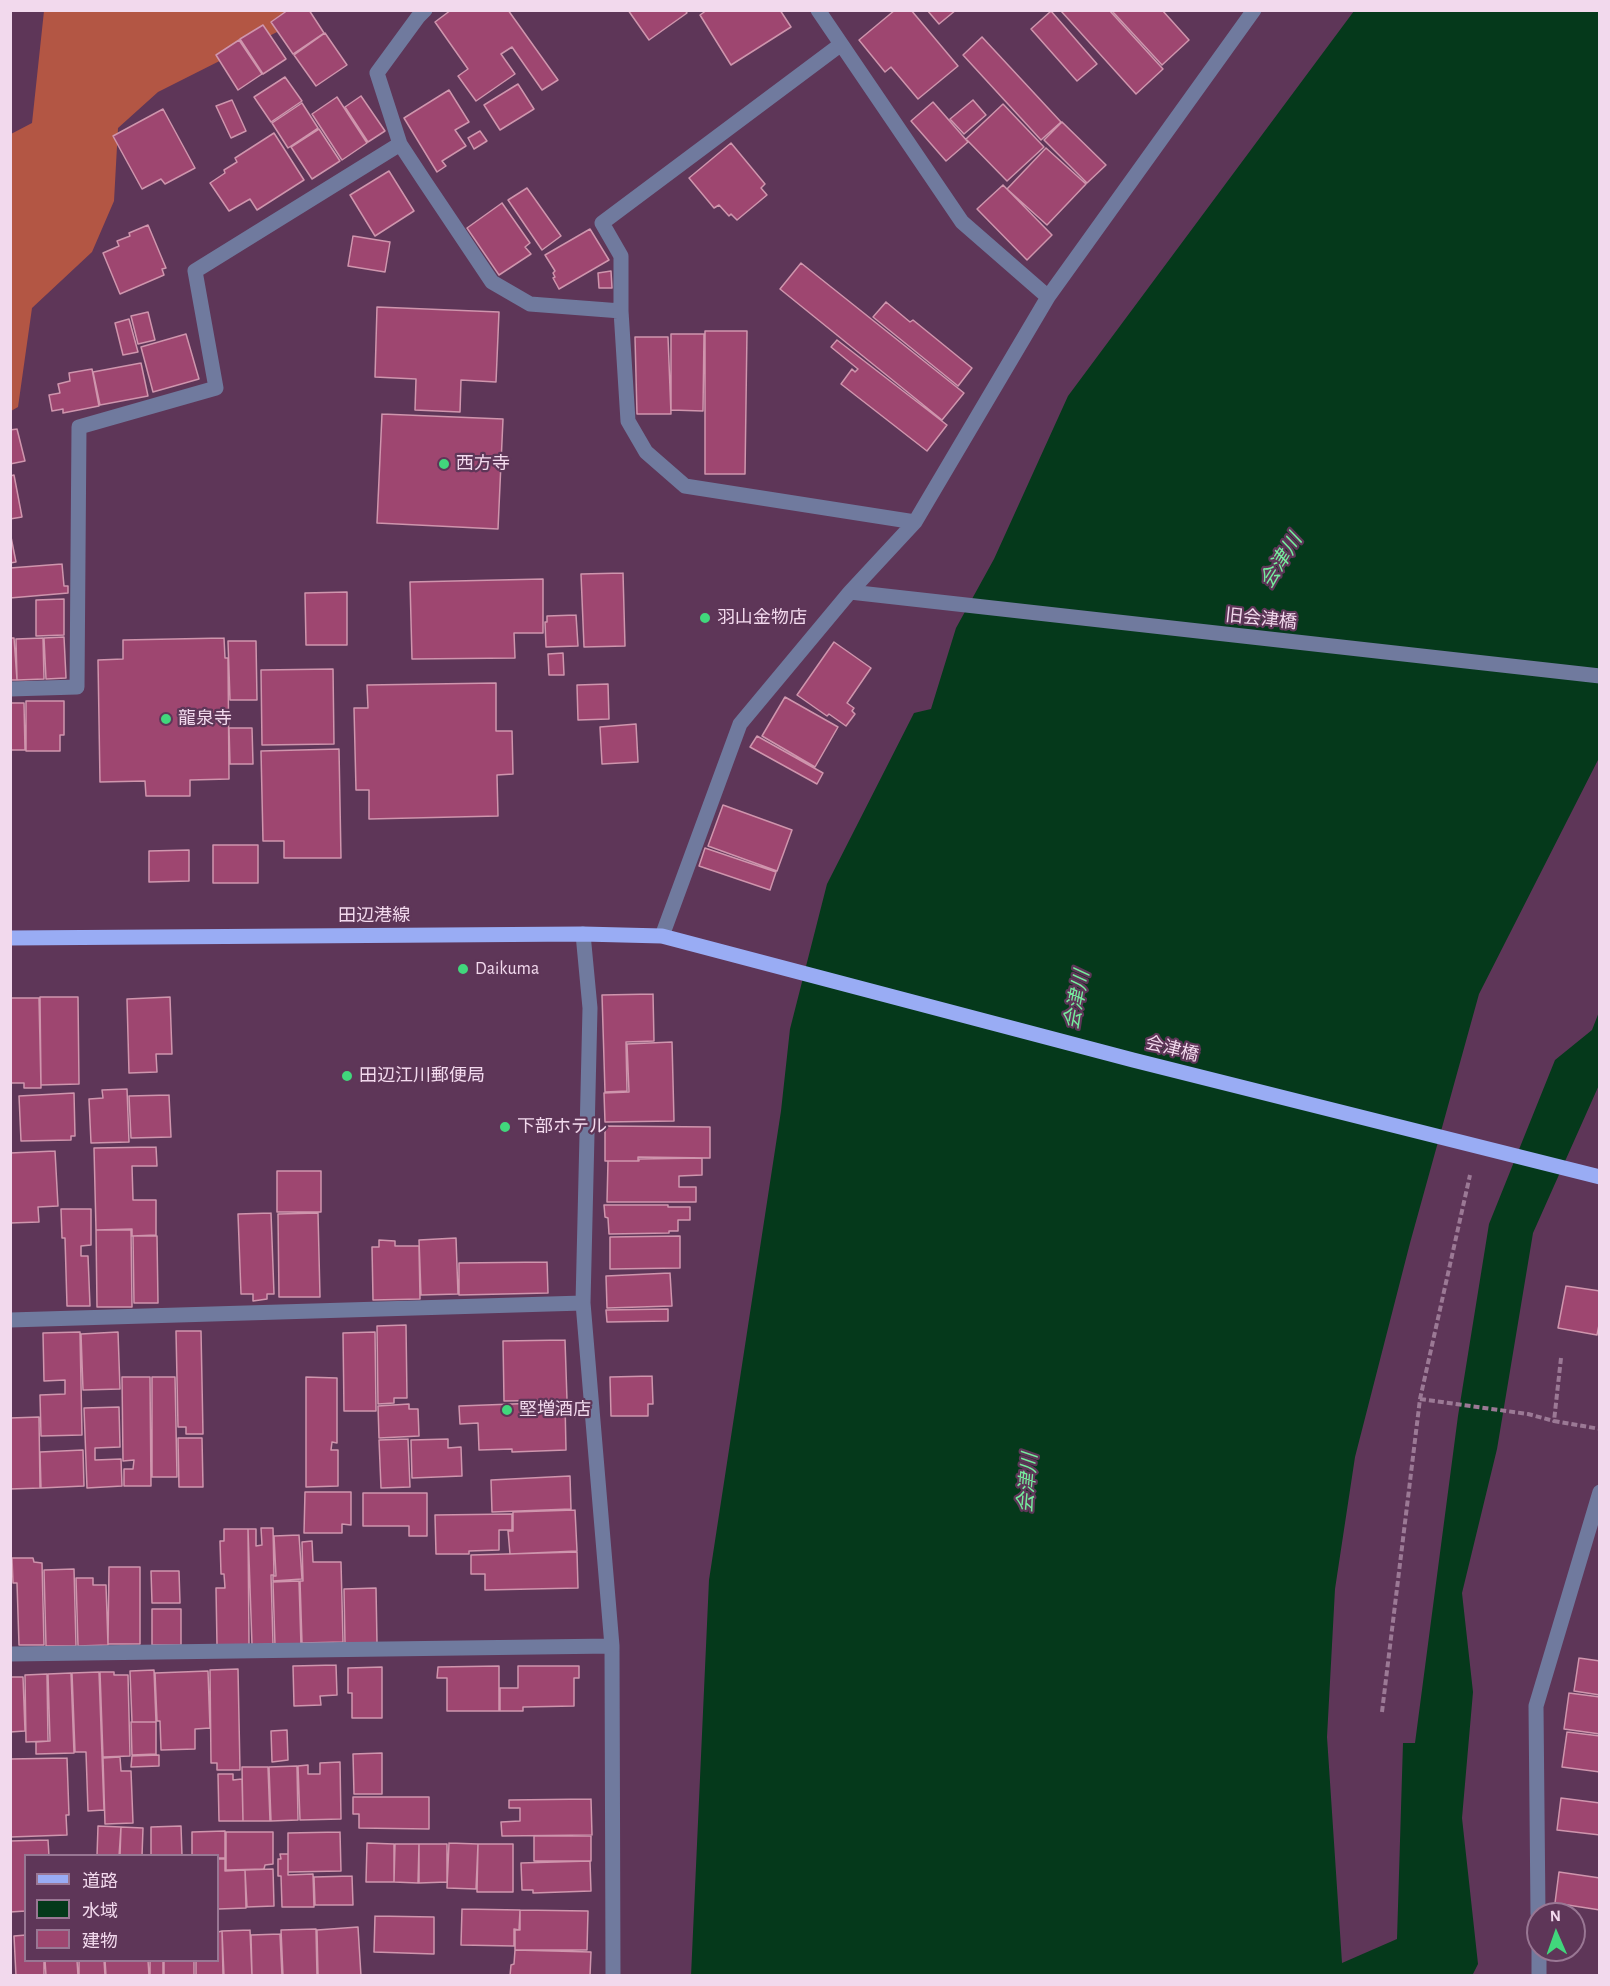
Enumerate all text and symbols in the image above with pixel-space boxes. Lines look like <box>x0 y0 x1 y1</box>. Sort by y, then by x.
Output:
place label: 西方寺 <box>456 453 510 475</box>
marker: 西方寺 <box>437 457 451 471</box>
water label: 会津川 <box>1255 529 1307 593</box>
street label: 旧会津橋 <box>1224 604 1298 634</box>
place label: 羽山金物店 <box>717 607 807 629</box>
marker: 羽山金物店 <box>698 611 712 625</box>
place label: 龍泉寺 <box>178 708 232 730</box>
marker: 龍泉寺 <box>159 712 173 726</box>
street label: 田辺港線 <box>338 905 410 927</box>
place label: Daikuma <box>475 958 539 980</box>
marker: Daikuma <box>456 962 470 976</box>
water label: 会津川 <box>1059 968 1095 1032</box>
street label: 会津橋 <box>1143 1032 1201 1066</box>
place label: 田辺江川郵便局 <box>359 1065 485 1087</box>
marker: 田辺江川郵便局 <box>340 1069 354 1083</box>
place label: 下部ホテル <box>517 1116 607 1138</box>
marker: 下部ホテル <box>498 1120 512 1134</box>
place label: 堅増酒店 <box>519 1399 591 1421</box>
marker: 堅増酒店 <box>500 1403 514 1417</box>
water label: 会津川 <box>1013 1452 1043 1514</box>
legend <box>24 1854 219 1962</box>
text: 道路 <box>82 1873 118 1891</box>
north arrow <box>1526 1902 1586 1962</box>
text: 水域 <box>82 1903 118 1921</box>
text: N <box>1550 1908 1561 1924</box>
text: 建物 <box>82 1933 118 1951</box>

